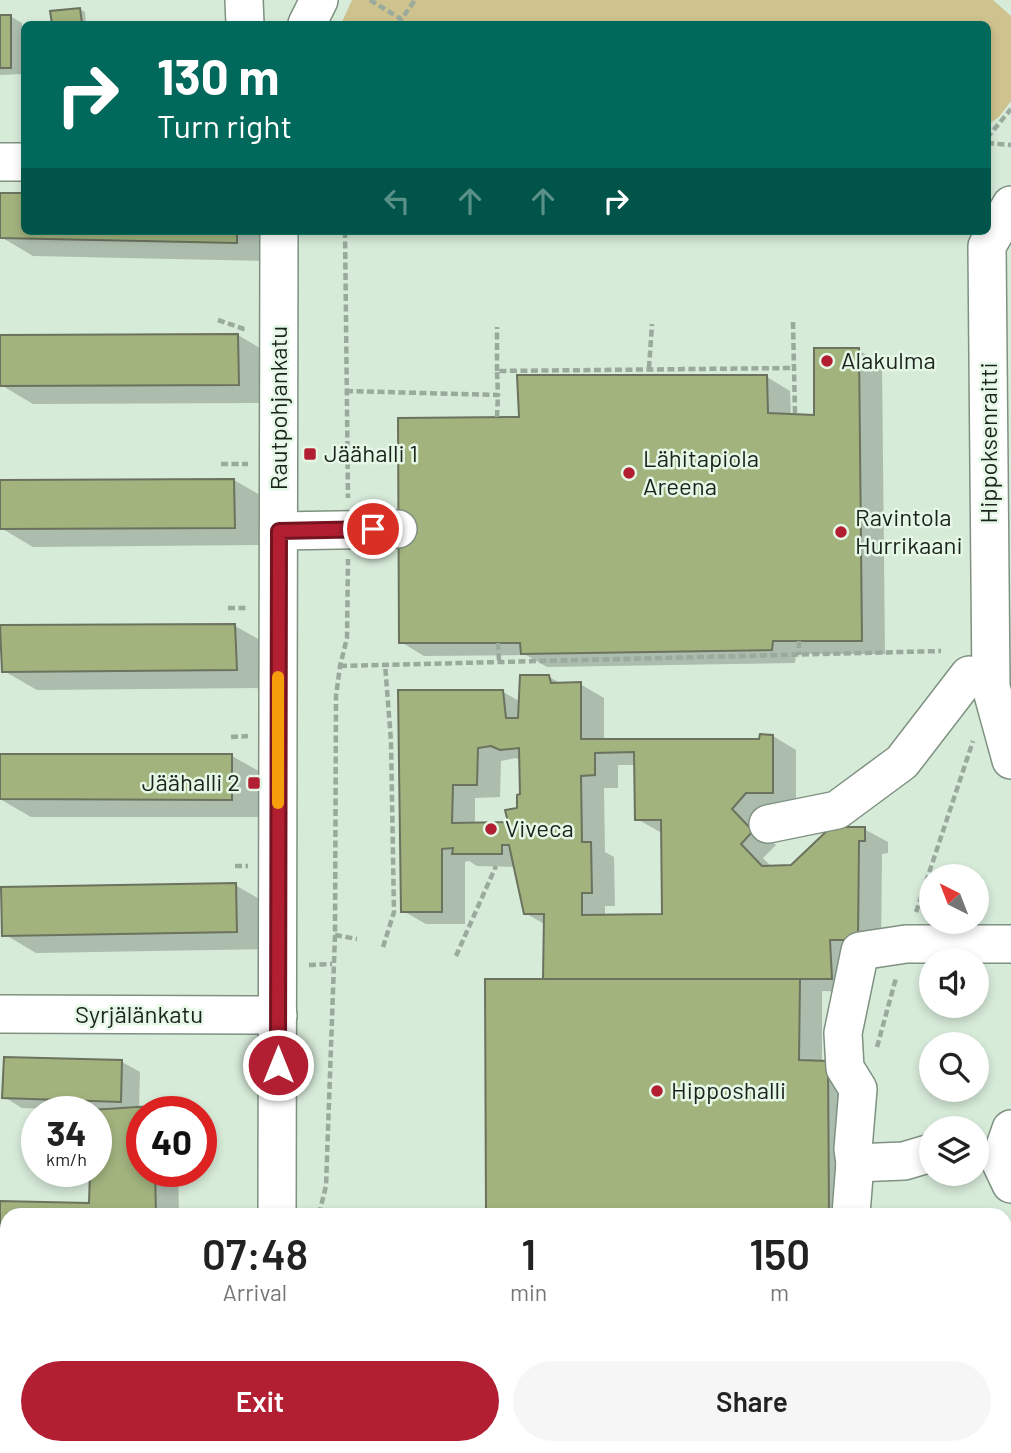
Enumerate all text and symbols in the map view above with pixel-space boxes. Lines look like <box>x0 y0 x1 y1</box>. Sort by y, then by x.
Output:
text: 130 m <box>157 46 279 105</box>
icon: right <box>42 49 133 140</box>
text: Turn right <box>157 106 292 144</box>
icon: left <box>378 182 416 220</box>
icon: ahead <box>451 182 489 220</box>
icon: ahead <box>524 182 562 220</box>
icon: right <box>597 182 635 220</box>
street label: Rautpohjankatu <box>263 326 292 490</box>
place label: Alakulma <box>841 345 936 374</box>
marker: Alakulma <box>819 353 835 369</box>
street label: Hippoksenraitti <box>973 362 1002 524</box>
place label: Jäähalli 1 <box>324 438 418 467</box>
place label: Lähitapiola Areena <box>643 443 759 500</box>
marker: Jäähalli 1 <box>302 446 318 462</box>
marker: Lähitapiola Areena <box>621 465 637 481</box>
pin <box>343 499 403 559</box>
place label: Ravintola Hurrikaani <box>855 502 963 559</box>
icon: arrive <box>354 510 392 548</box>
marker: Ravintola Hurrikaani <box>833 524 849 540</box>
place label: Jäähalli 2 <box>142 767 240 796</box>
marker: Jäähalli 2 <box>246 775 262 791</box>
place label: Viveca <box>505 813 574 842</box>
marker: Viveca <box>483 821 499 837</box>
north arrow <box>919 864 989 934</box>
map controls <box>919 864 989 1186</box>
button: sound <box>919 948 989 1018</box>
street label: Syrjälänkatu <box>75 999 203 1028</box>
position arrow <box>241 1028 315 1102</box>
button: search <box>919 1032 989 1102</box>
place label: Hipposhalli <box>671 1075 786 1104</box>
marker: Hipposhalli <box>649 1083 665 1099</box>
speed limit sign: 40 <box>126 1096 217 1187</box>
text: 34 <box>46 1111 87 1153</box>
button: layers <box>919 1116 989 1186</box>
text: km/h <box>46 1148 87 1170</box>
text: 07:48 <box>202 1228 308 1278</box>
text: 1 <box>521 1228 536 1278</box>
text: 150 <box>749 1228 810 1278</box>
text: Arrival <box>223 1278 287 1306</box>
text: min <box>510 1278 547 1306</box>
text: m <box>770 1278 789 1306</box>
button: Exit <box>21 1361 499 1441</box>
button: Share <box>513 1361 991 1441</box>

